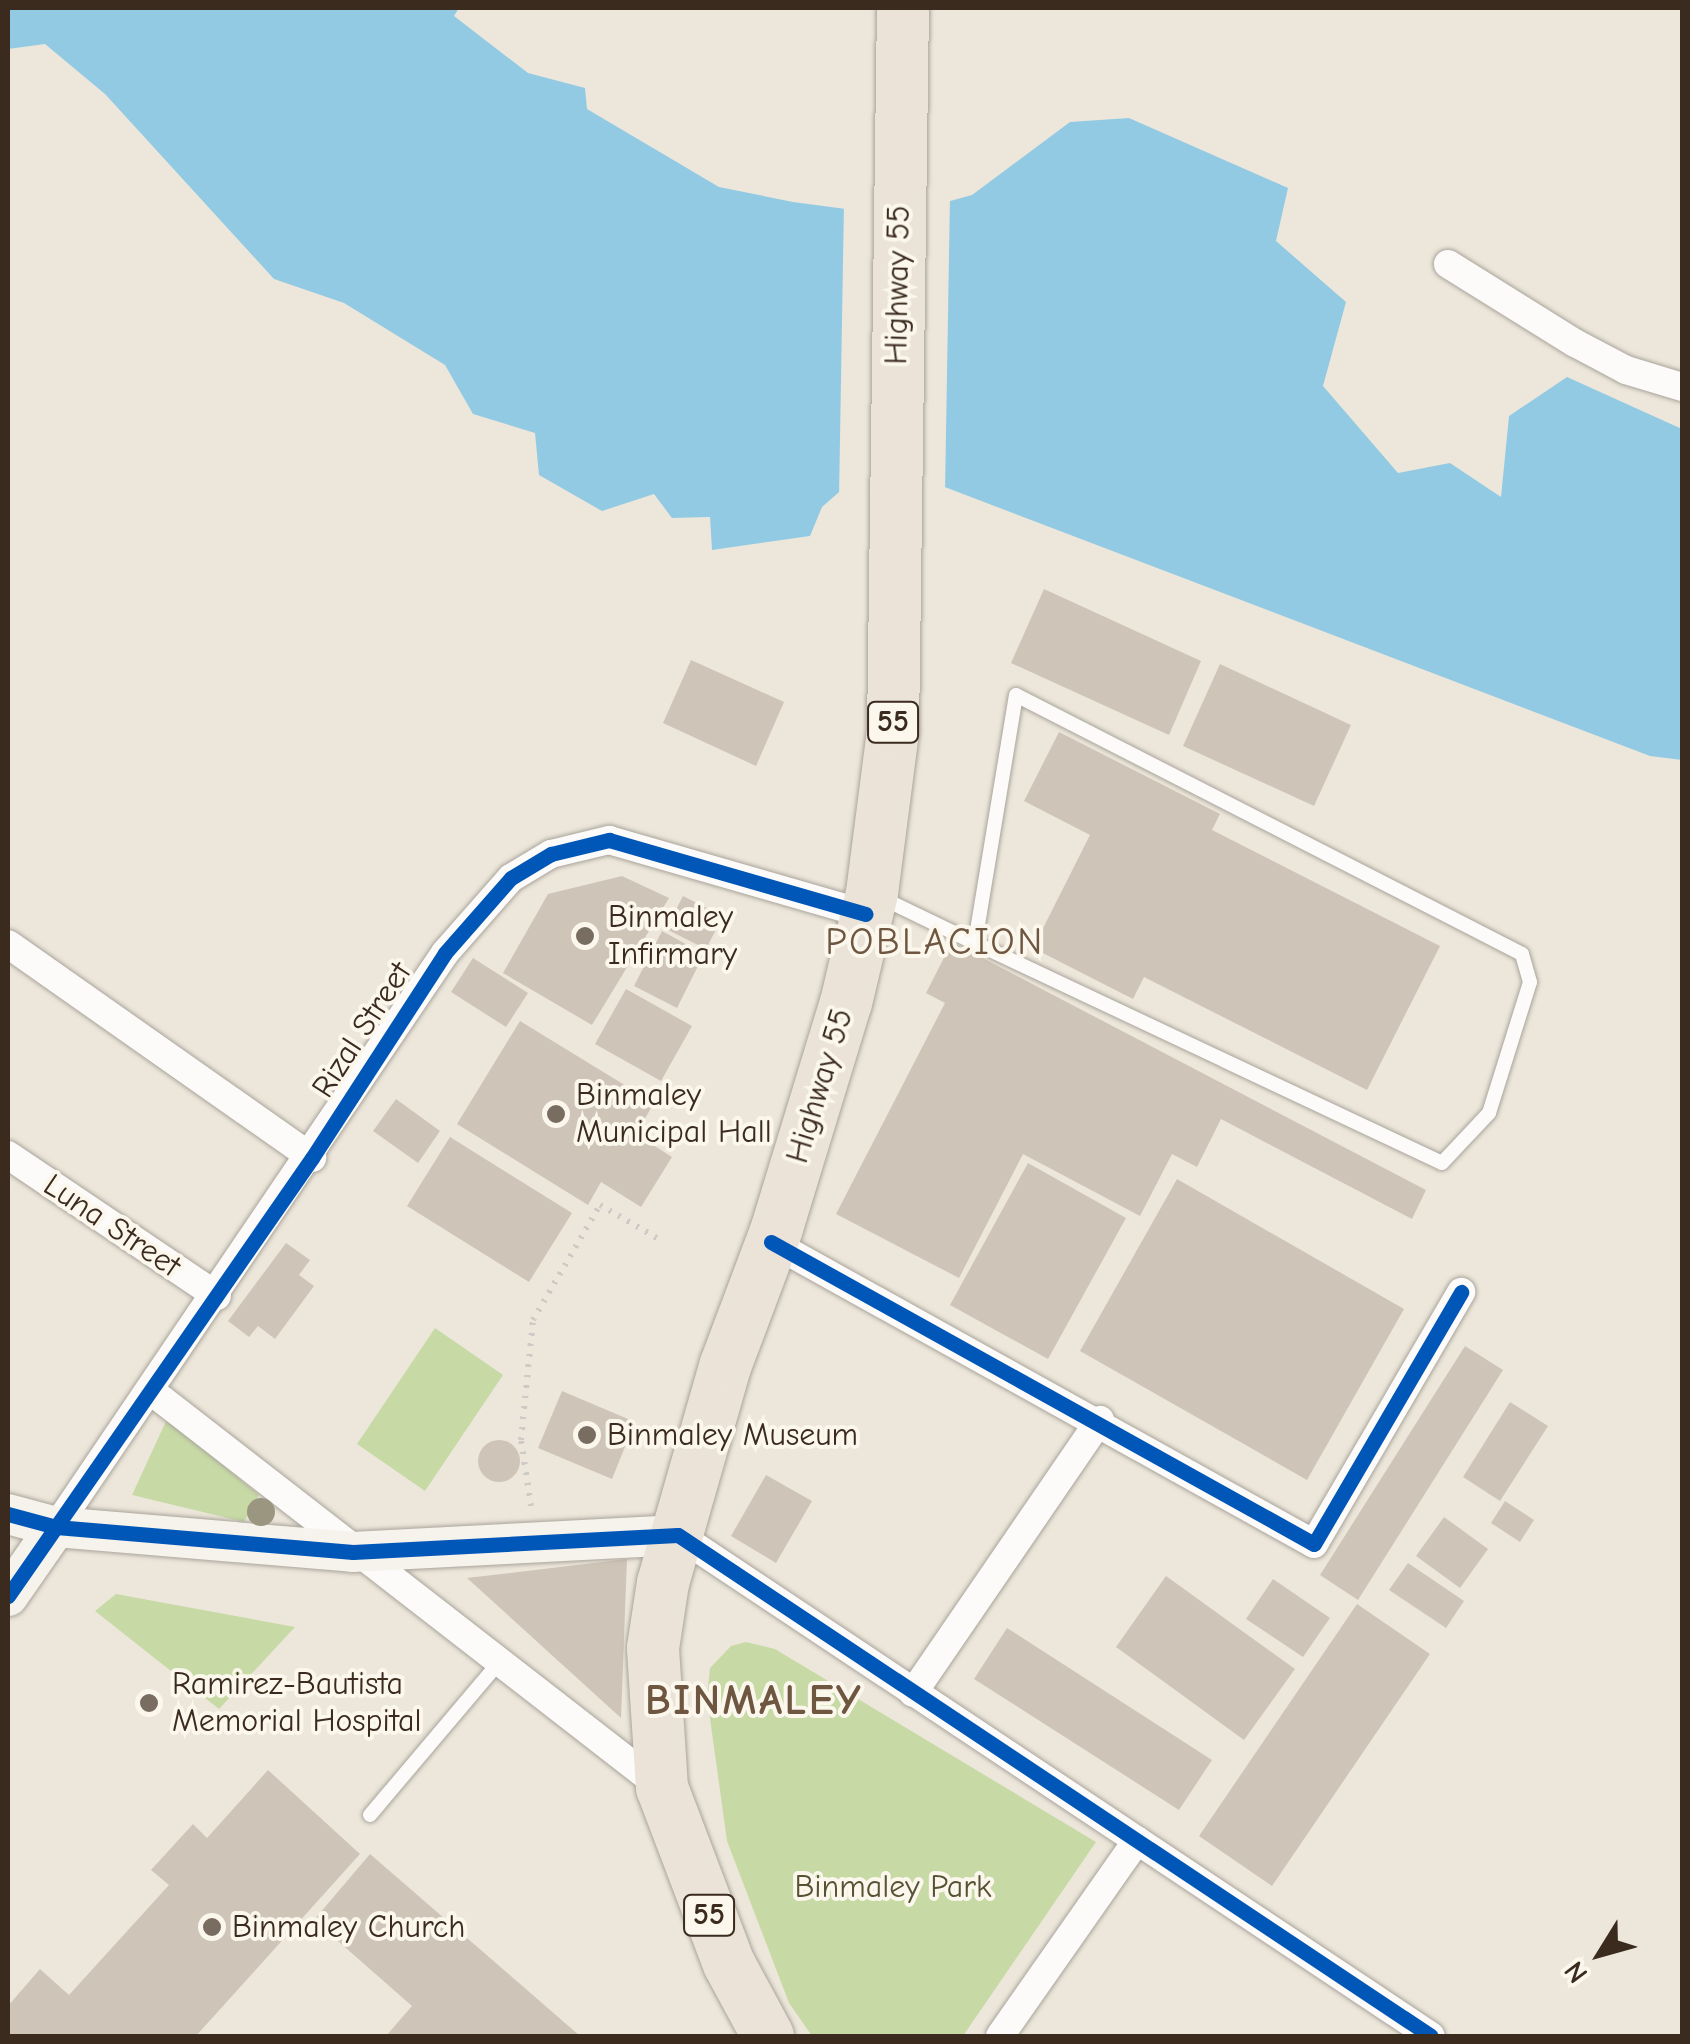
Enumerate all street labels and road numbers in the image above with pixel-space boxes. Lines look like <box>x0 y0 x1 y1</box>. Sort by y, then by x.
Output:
street label: Highway 55 <box>877 205 919 365</box>
road number: 55 <box>866 697 920 747</box>
street label: Rizal Street <box>304 955 420 1105</box>
street label: Highway 55 <box>778 1004 862 1168</box>
street label: Luna Street <box>36 1166 188 1286</box>
road number: 55 <box>682 1890 736 1940</box>

